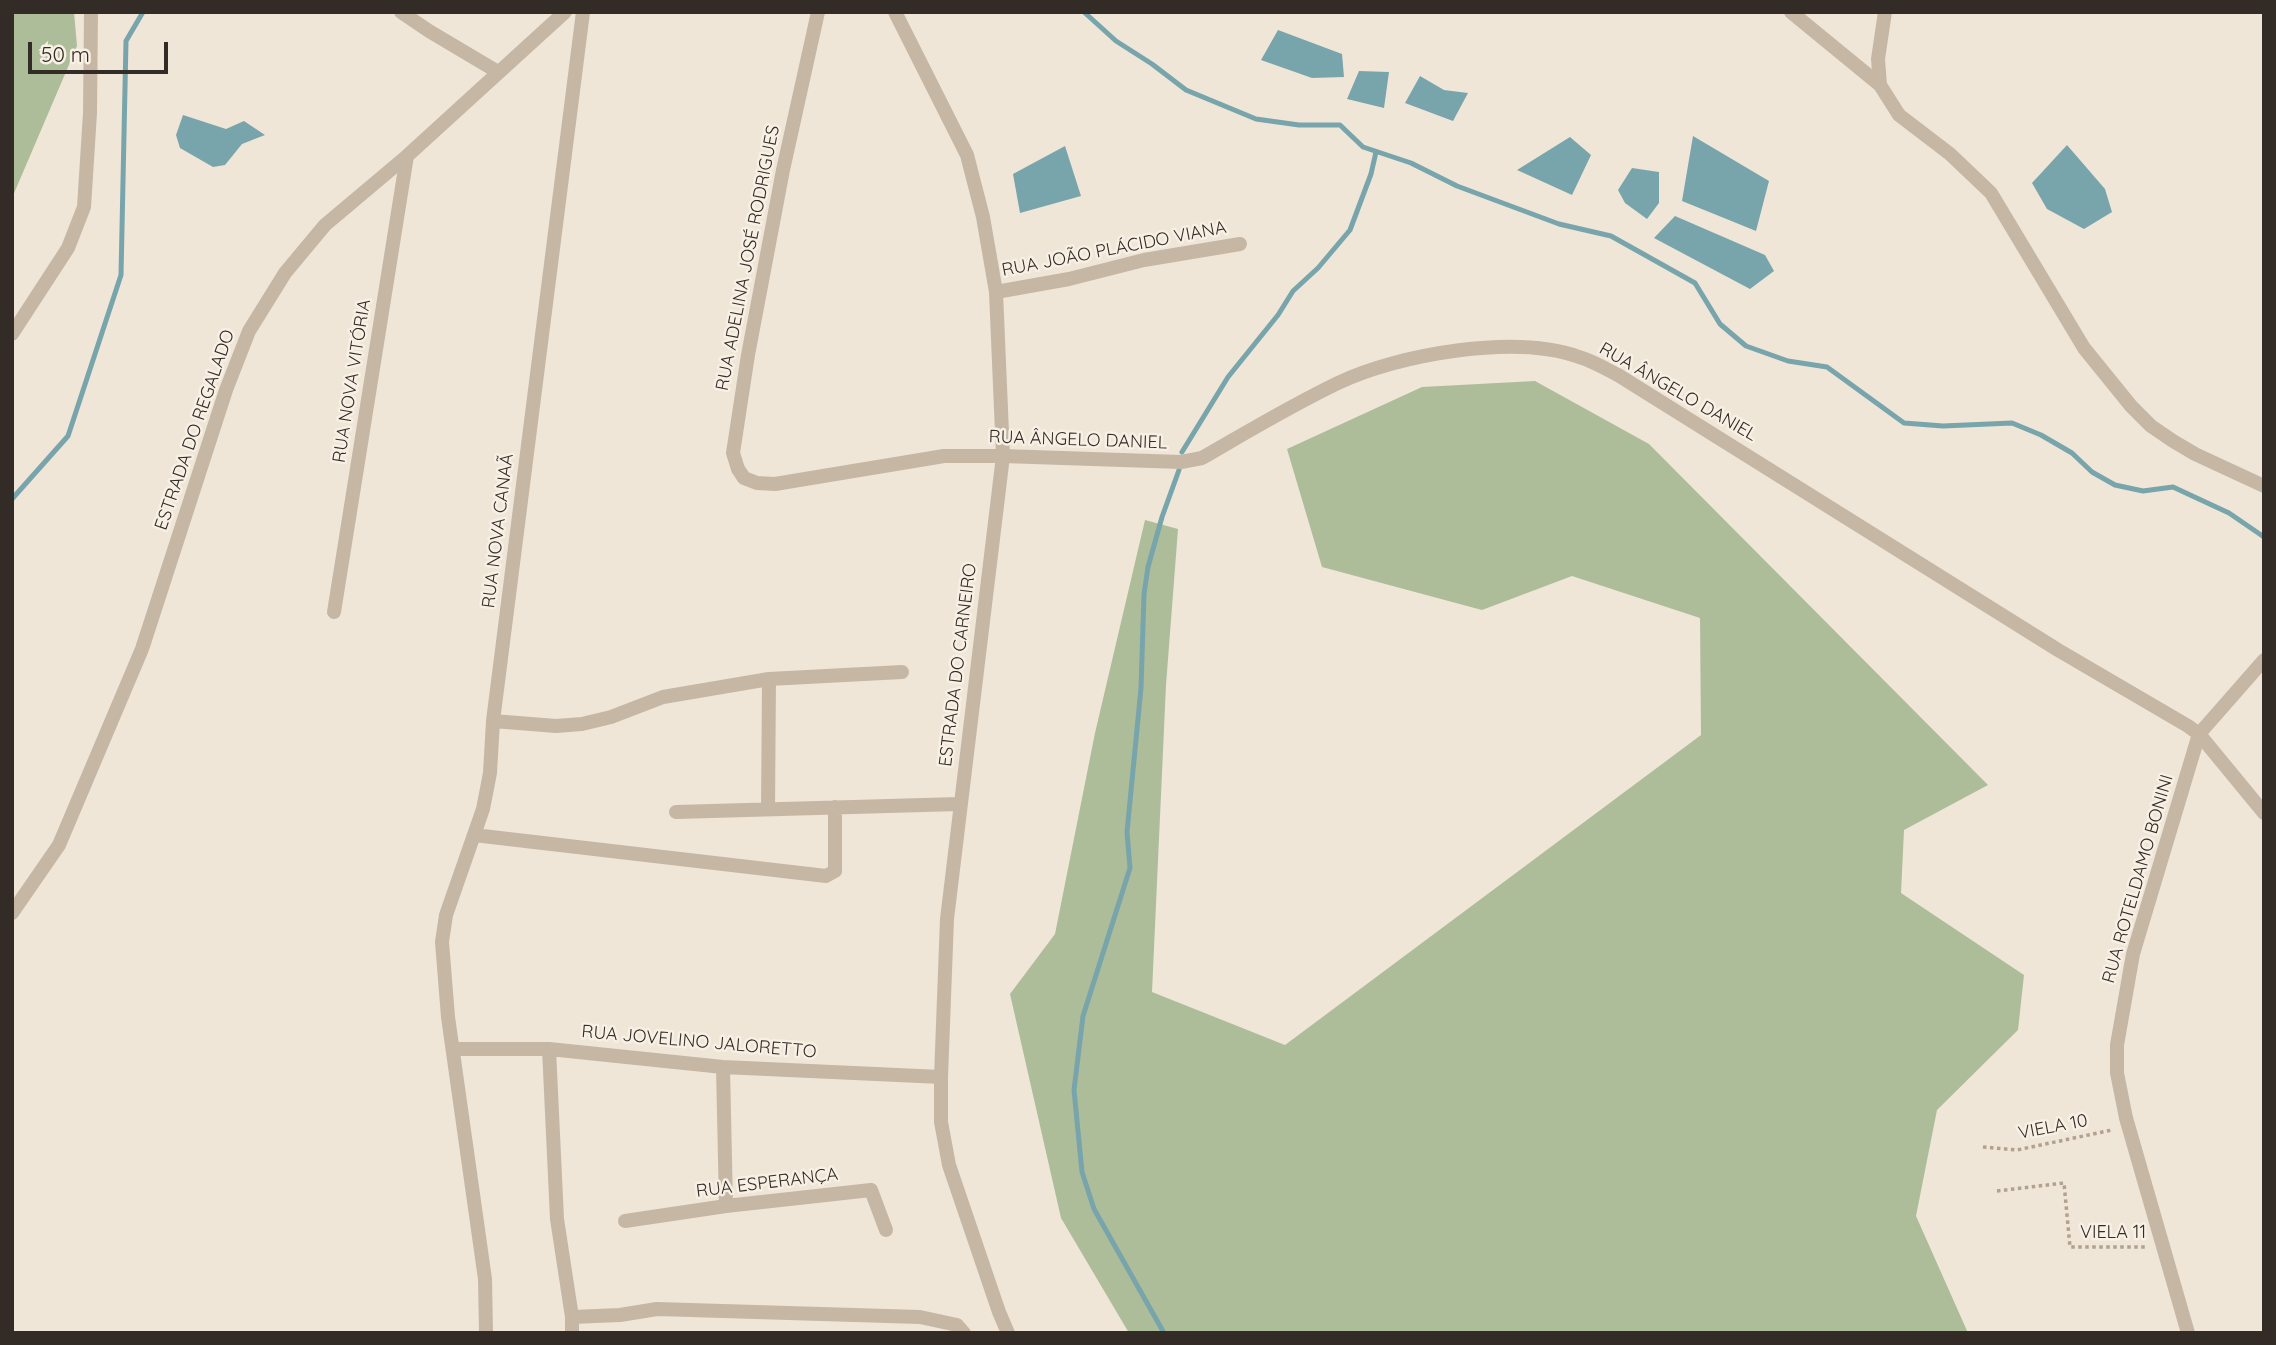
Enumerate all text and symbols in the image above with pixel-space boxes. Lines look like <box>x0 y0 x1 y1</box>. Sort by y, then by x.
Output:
scale bar <box>32 28 172 72</box>
text: 50 m <box>41 41 90 67</box>
street label: RUA ADELINA JOSÉ RODRIGUES <box>712 123 784 393</box>
street label: RUA JOÃO PLÁCIDO VIANA <box>1000 217 1228 281</box>
street label: RUA NOVA VITÓRIA <box>328 298 376 464</box>
street label: ESTRADA DO REGALADO <box>151 327 239 533</box>
street label: RUA ÂNGELO DANIEL <box>1595 338 1761 446</box>
street label: RUA ÂNGELO DANIEL <box>988 426 1168 454</box>
street label: RUA NOVA CANAÃ <box>478 452 518 610</box>
street label: ESTRADA DO CARNEIRO <box>935 562 981 768</box>
street label: RUA ROTELDAMO BONINI <box>2098 772 2178 986</box>
street label: RUA JOVELINO JALORETTO <box>581 1021 817 1063</box>
street label: VIELA 10 <box>2016 1110 2090 1144</box>
street label: RUA ESPERANÇA <box>695 1164 839 1202</box>
street label: VIELA 11 <box>2080 1222 2146 1244</box>

